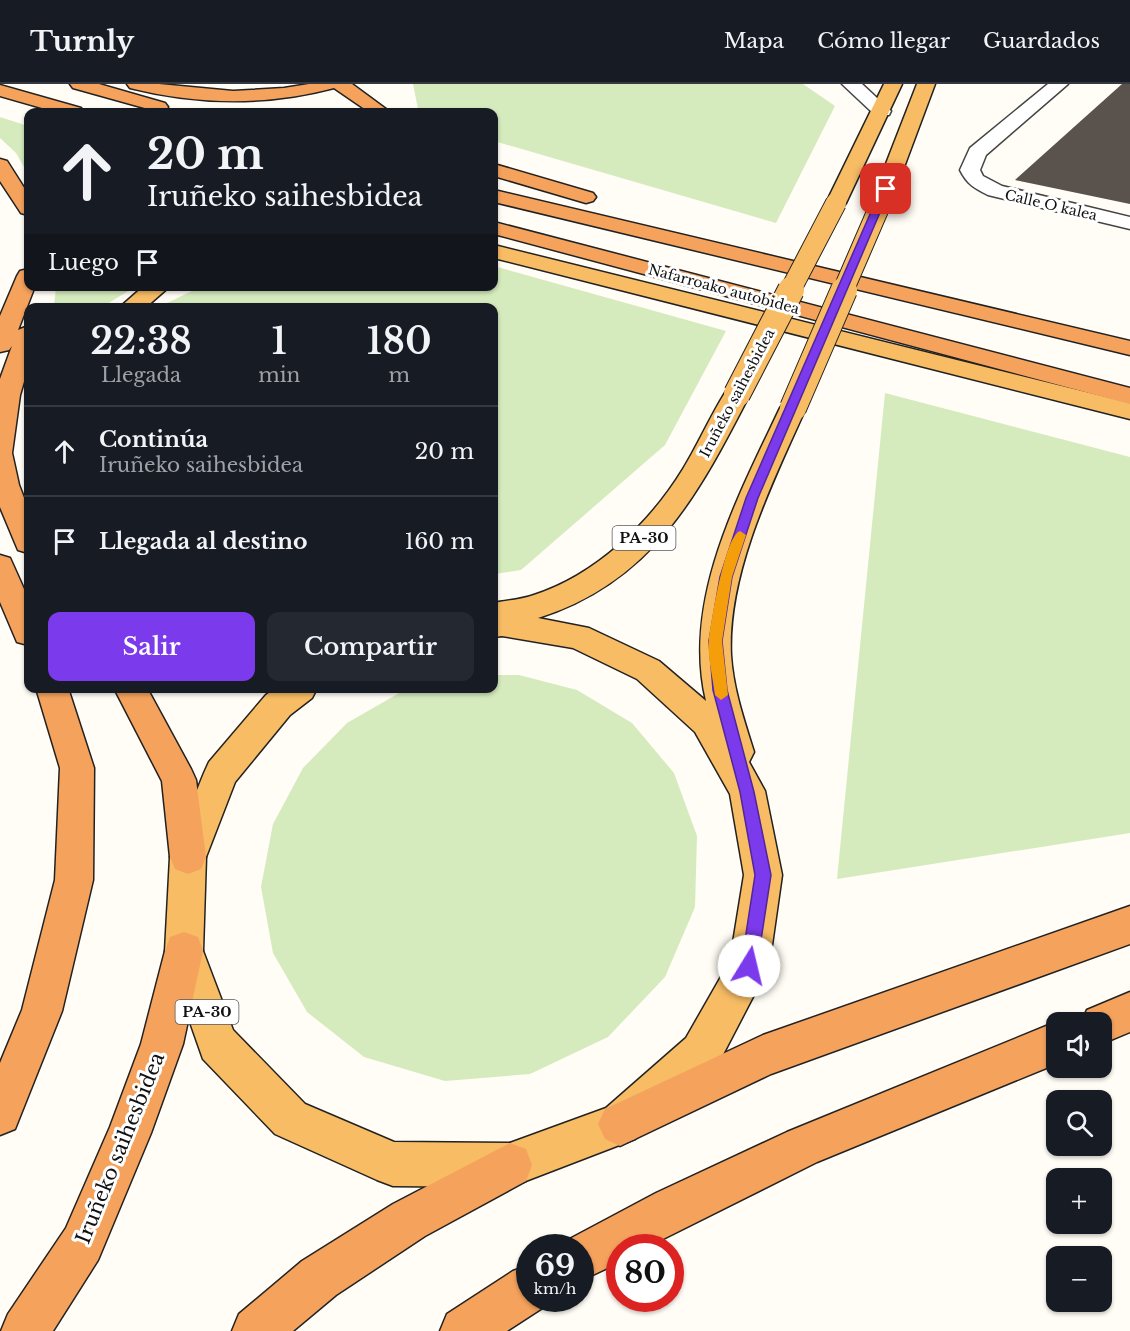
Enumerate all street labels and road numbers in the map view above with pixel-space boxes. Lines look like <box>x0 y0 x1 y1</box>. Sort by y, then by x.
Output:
street label: Calle O kalea <box>1003 186 1099 224</box>
street label: Nafarroako autobidea <box>647 260 802 318</box>
street label: Iruñeko saihesbidea <box>696 325 779 460</box>
road number: PA-30 <box>612 526 676 550</box>
road number: PA-30 <box>176 1000 238 1024</box>
street label: Iruñeko saihesbidea <box>71 1048 170 1247</box>

